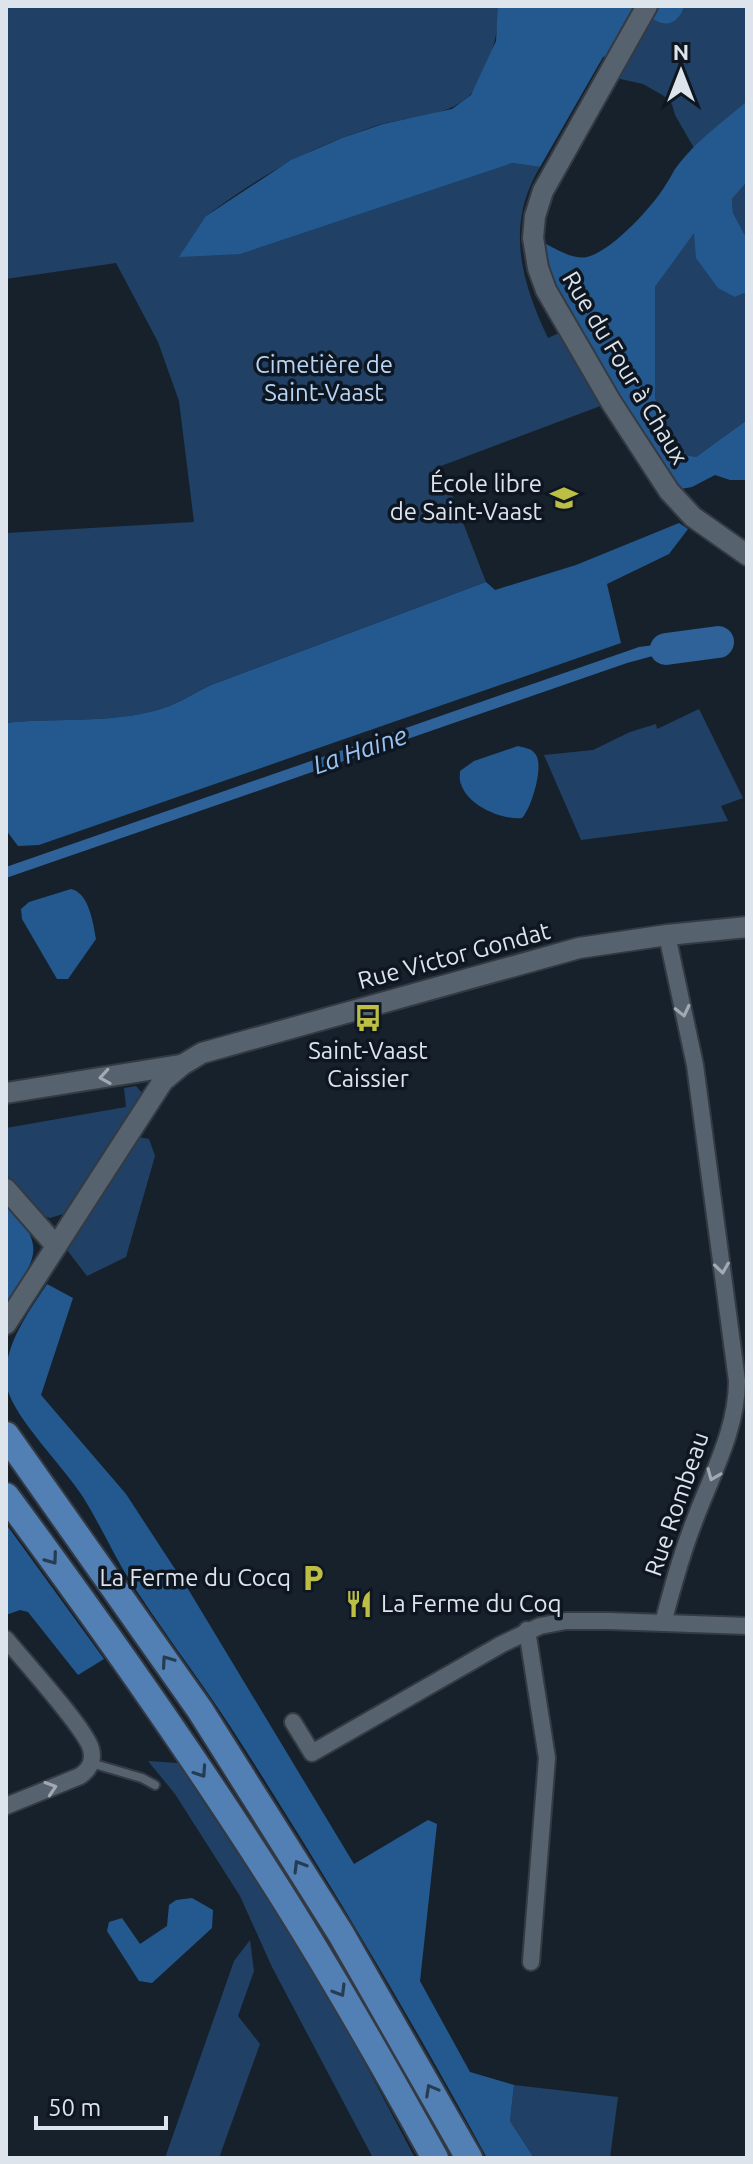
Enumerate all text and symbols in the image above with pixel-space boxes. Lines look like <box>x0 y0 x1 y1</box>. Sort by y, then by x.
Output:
north arrow <box>641 32 721 112</box>
text: N <box>673 39 689 64</box>
street label: Rue du Four à Chaux <box>557 267 694 469</box>
park label: Cimetière de Saint-Vaast <box>255 351 393 406</box>
place label: École libre de Saint-Vaast <box>390 469 543 525</box>
school or university icon: École libre de Saint-Vaast <box>549 483 579 513</box>
water label: La Haine <box>309 720 411 779</box>
street label: Rue Victor Gondat <box>355 917 553 994</box>
bus stop icon: Saint-Vaast Caissier <box>353 1003 383 1033</box>
one-way arrow <box>674 1004 691 1017</box>
place label: Saint-Vaast Caissier <box>308 1037 428 1092</box>
one-way arrow <box>99 1068 112 1085</box>
one-way arrow <box>713 1261 730 1275</box>
street label: Rue Rombeau <box>639 1428 714 1579</box>
one-way arrow <box>707 1467 723 1481</box>
one-way arrow <box>43 1550 57 1564</box>
parking icon: La Ferme du Cocq <box>298 1563 328 1593</box>
place label: La Ferme du Cocq <box>99 1564 291 1591</box>
restaurant icon: La Ferme du Coq <box>344 1589 374 1619</box>
place label: La Ferme du Coq <box>381 1590 561 1617</box>
one-way arrow <box>162 1656 177 1670</box>
one-way arrow <box>191 1763 206 1778</box>
one-way arrow <box>44 1781 58 1797</box>
one-way arrow <box>294 1860 309 1875</box>
one-way arrow <box>331 1982 346 1997</box>
scale bar <box>36 2080 166 2130</box>
one-way arrow <box>425 2084 441 2099</box>
text: 50 m <box>48 2094 101 2121</box>

